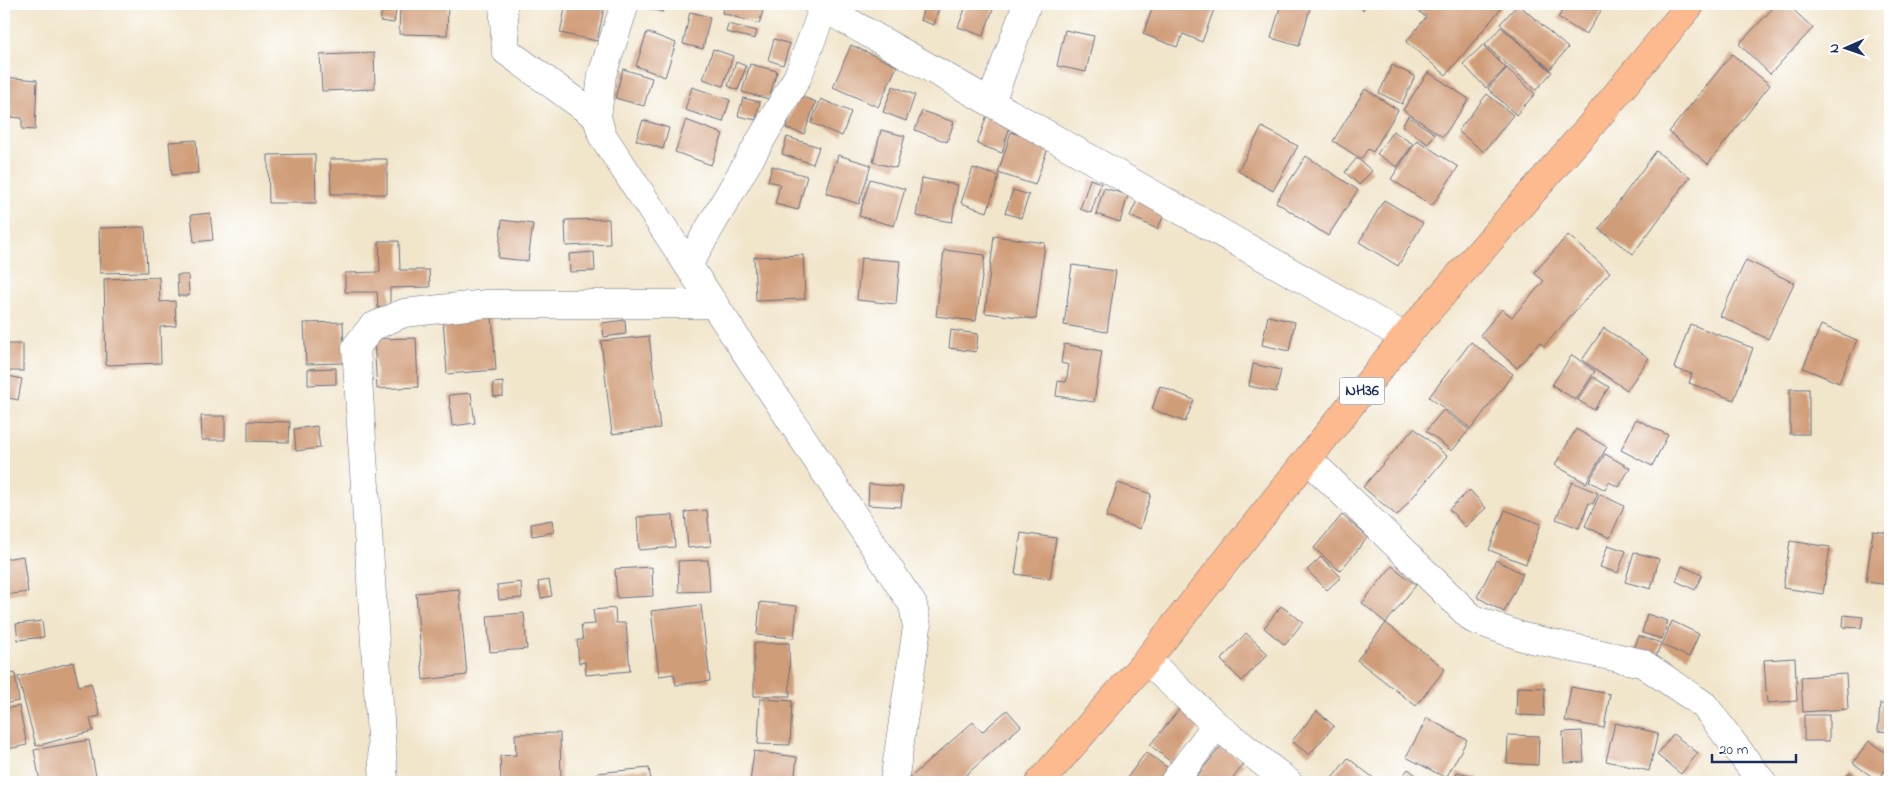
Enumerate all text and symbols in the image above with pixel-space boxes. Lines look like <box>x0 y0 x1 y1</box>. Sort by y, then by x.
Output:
north arrow <box>1822 22 1872 72</box>
text: N <box>1824 43 1845 53</box>
road number: NH36 <box>1340 378 1384 404</box>
scale bar <box>1712 731 1795 763</box>
text: 20 m <box>1719 739 1749 761</box>

